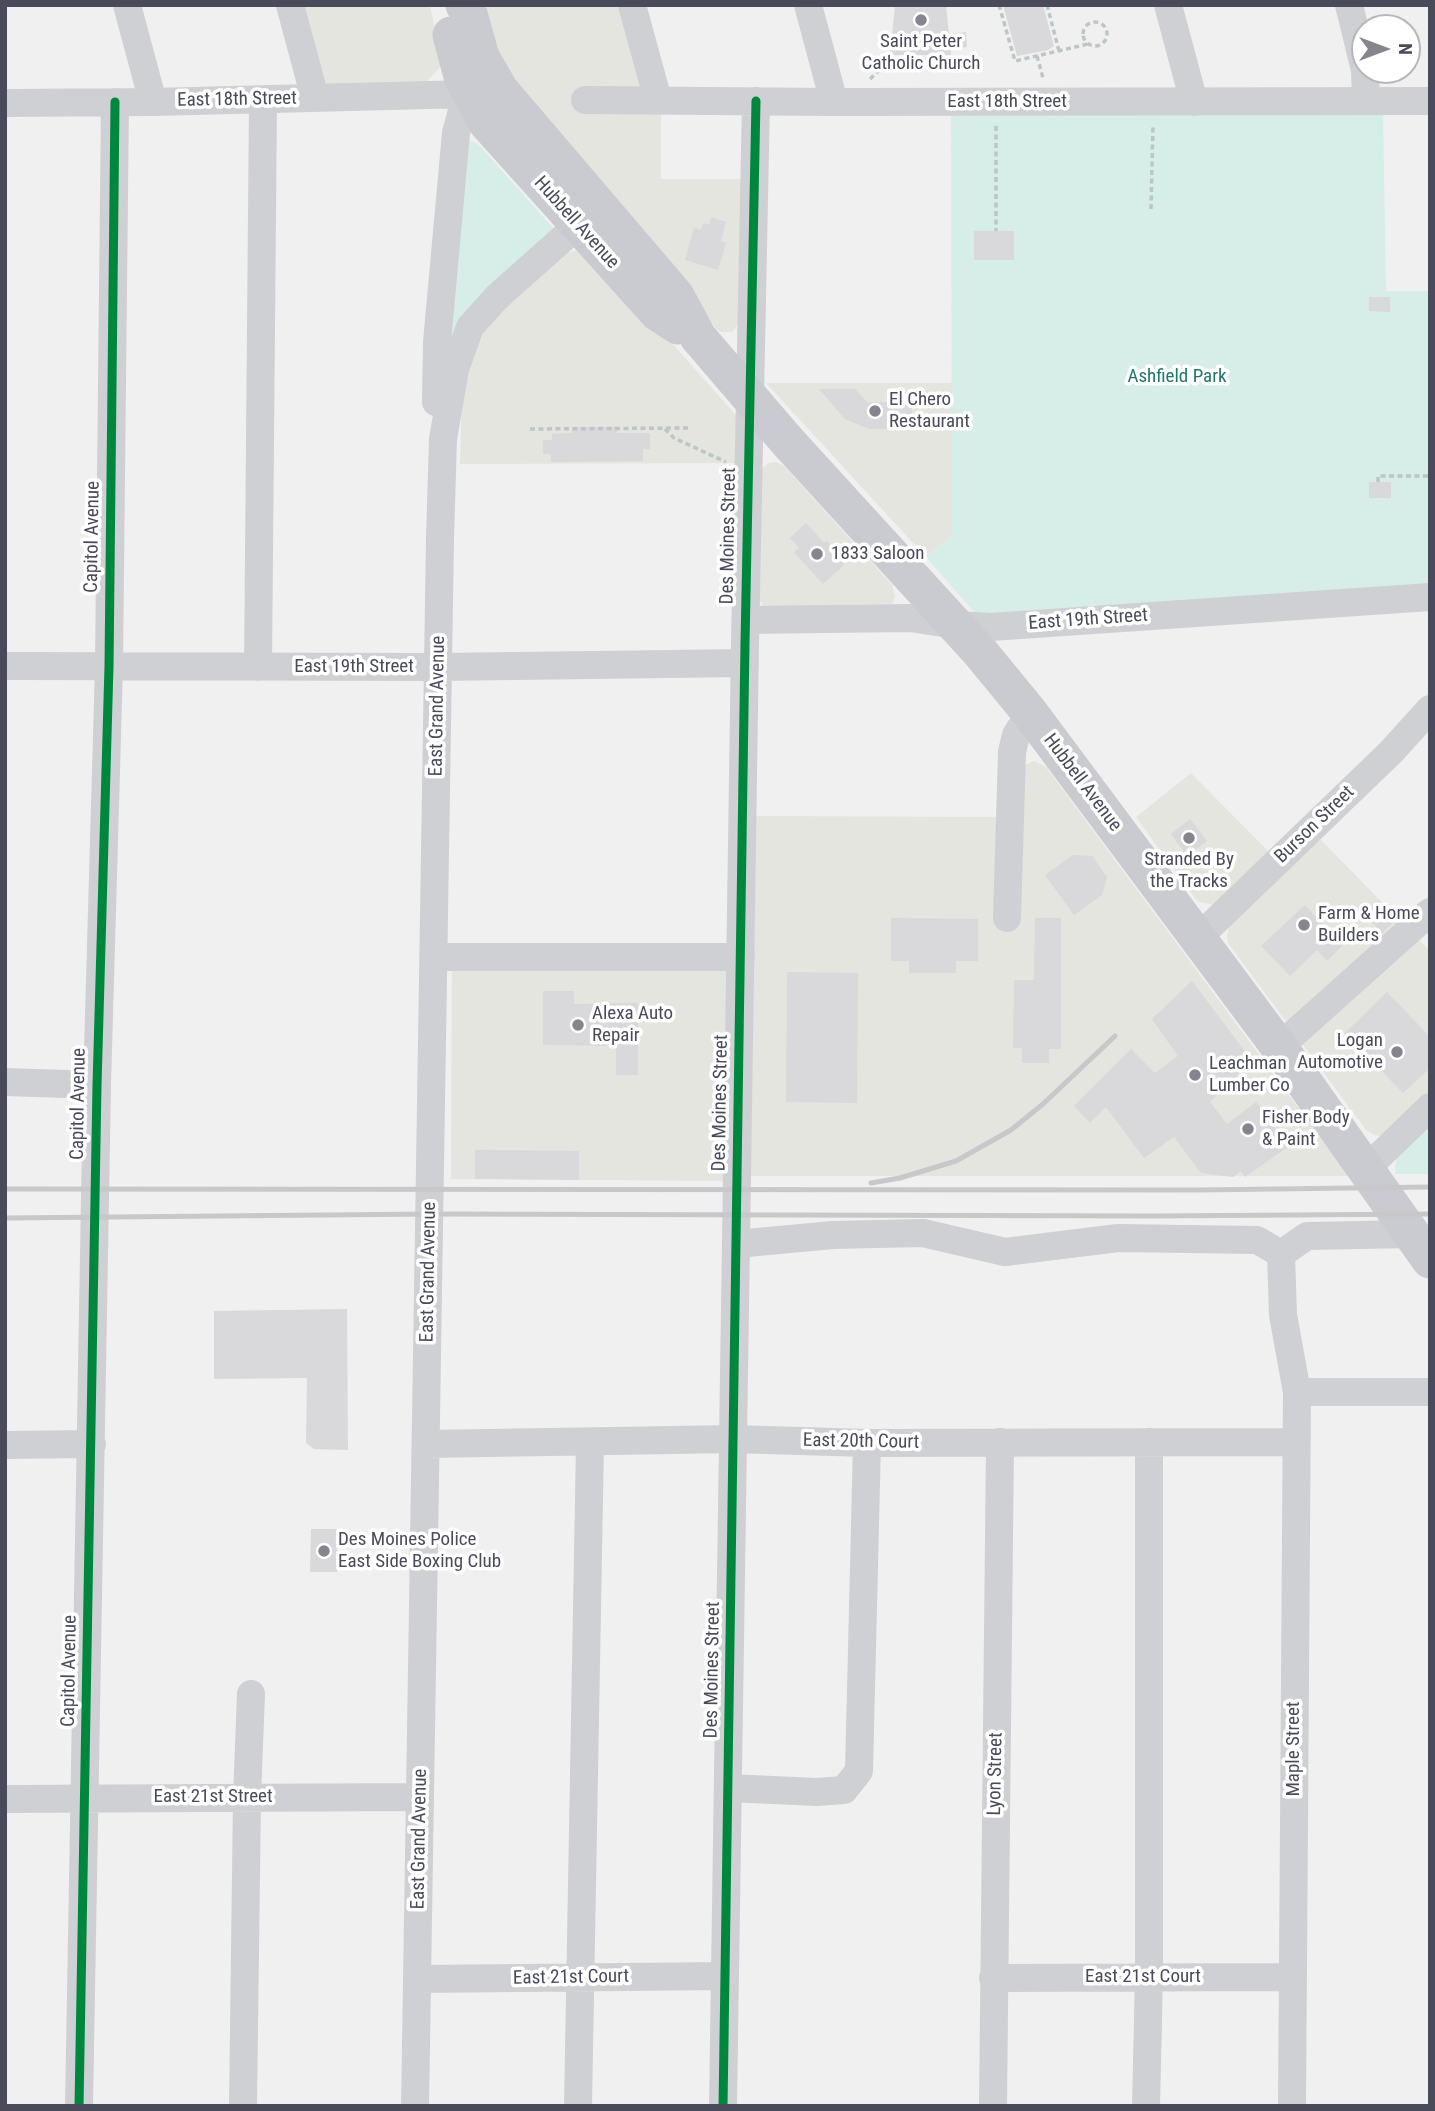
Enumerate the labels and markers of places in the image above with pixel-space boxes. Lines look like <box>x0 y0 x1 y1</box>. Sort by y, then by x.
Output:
marker: Saint Peter Catholic Church <box>913 12 929 28</box>
place label: Saint Peter Catholic Church <box>862 31 980 75</box>
place label: El Chero Restaurant <box>889 389 970 433</box>
marker: El Chero Restaurant <box>867 403 883 419</box>
place label: 1833 Saloon <box>831 543 924 565</box>
marker: 1833 Saloon <box>809 546 825 562</box>
marker: Stranded By the Tracks <box>1181 830 1197 846</box>
place label: Stranded By the Tracks <box>1144 849 1234 893</box>
place label: Farm & Home Builders <box>1318 903 1420 947</box>
marker: Farm & Home Builders <box>1296 917 1312 933</box>
place label: Alexa Auto Repair <box>592 1003 673 1047</box>
marker: Alexa Auto Repair <box>570 1017 586 1033</box>
place label: Logan Automotive <box>1297 1030 1383 1074</box>
marker: Logan Automotive <box>1389 1044 1405 1060</box>
place label: Leachman Lumber Co <box>1209 1053 1290 1097</box>
marker: Leachman Lumber Co <box>1187 1067 1203 1083</box>
place label: Fisher Body & Paint <box>1262 1107 1350 1151</box>
marker: Fisher Body & Paint <box>1240 1121 1256 1137</box>
place label: Des Moines Police East Side Boxing Club <box>338 1529 501 1573</box>
marker: Des Moines Police East Side Boxing Club <box>316 1543 332 1559</box>

